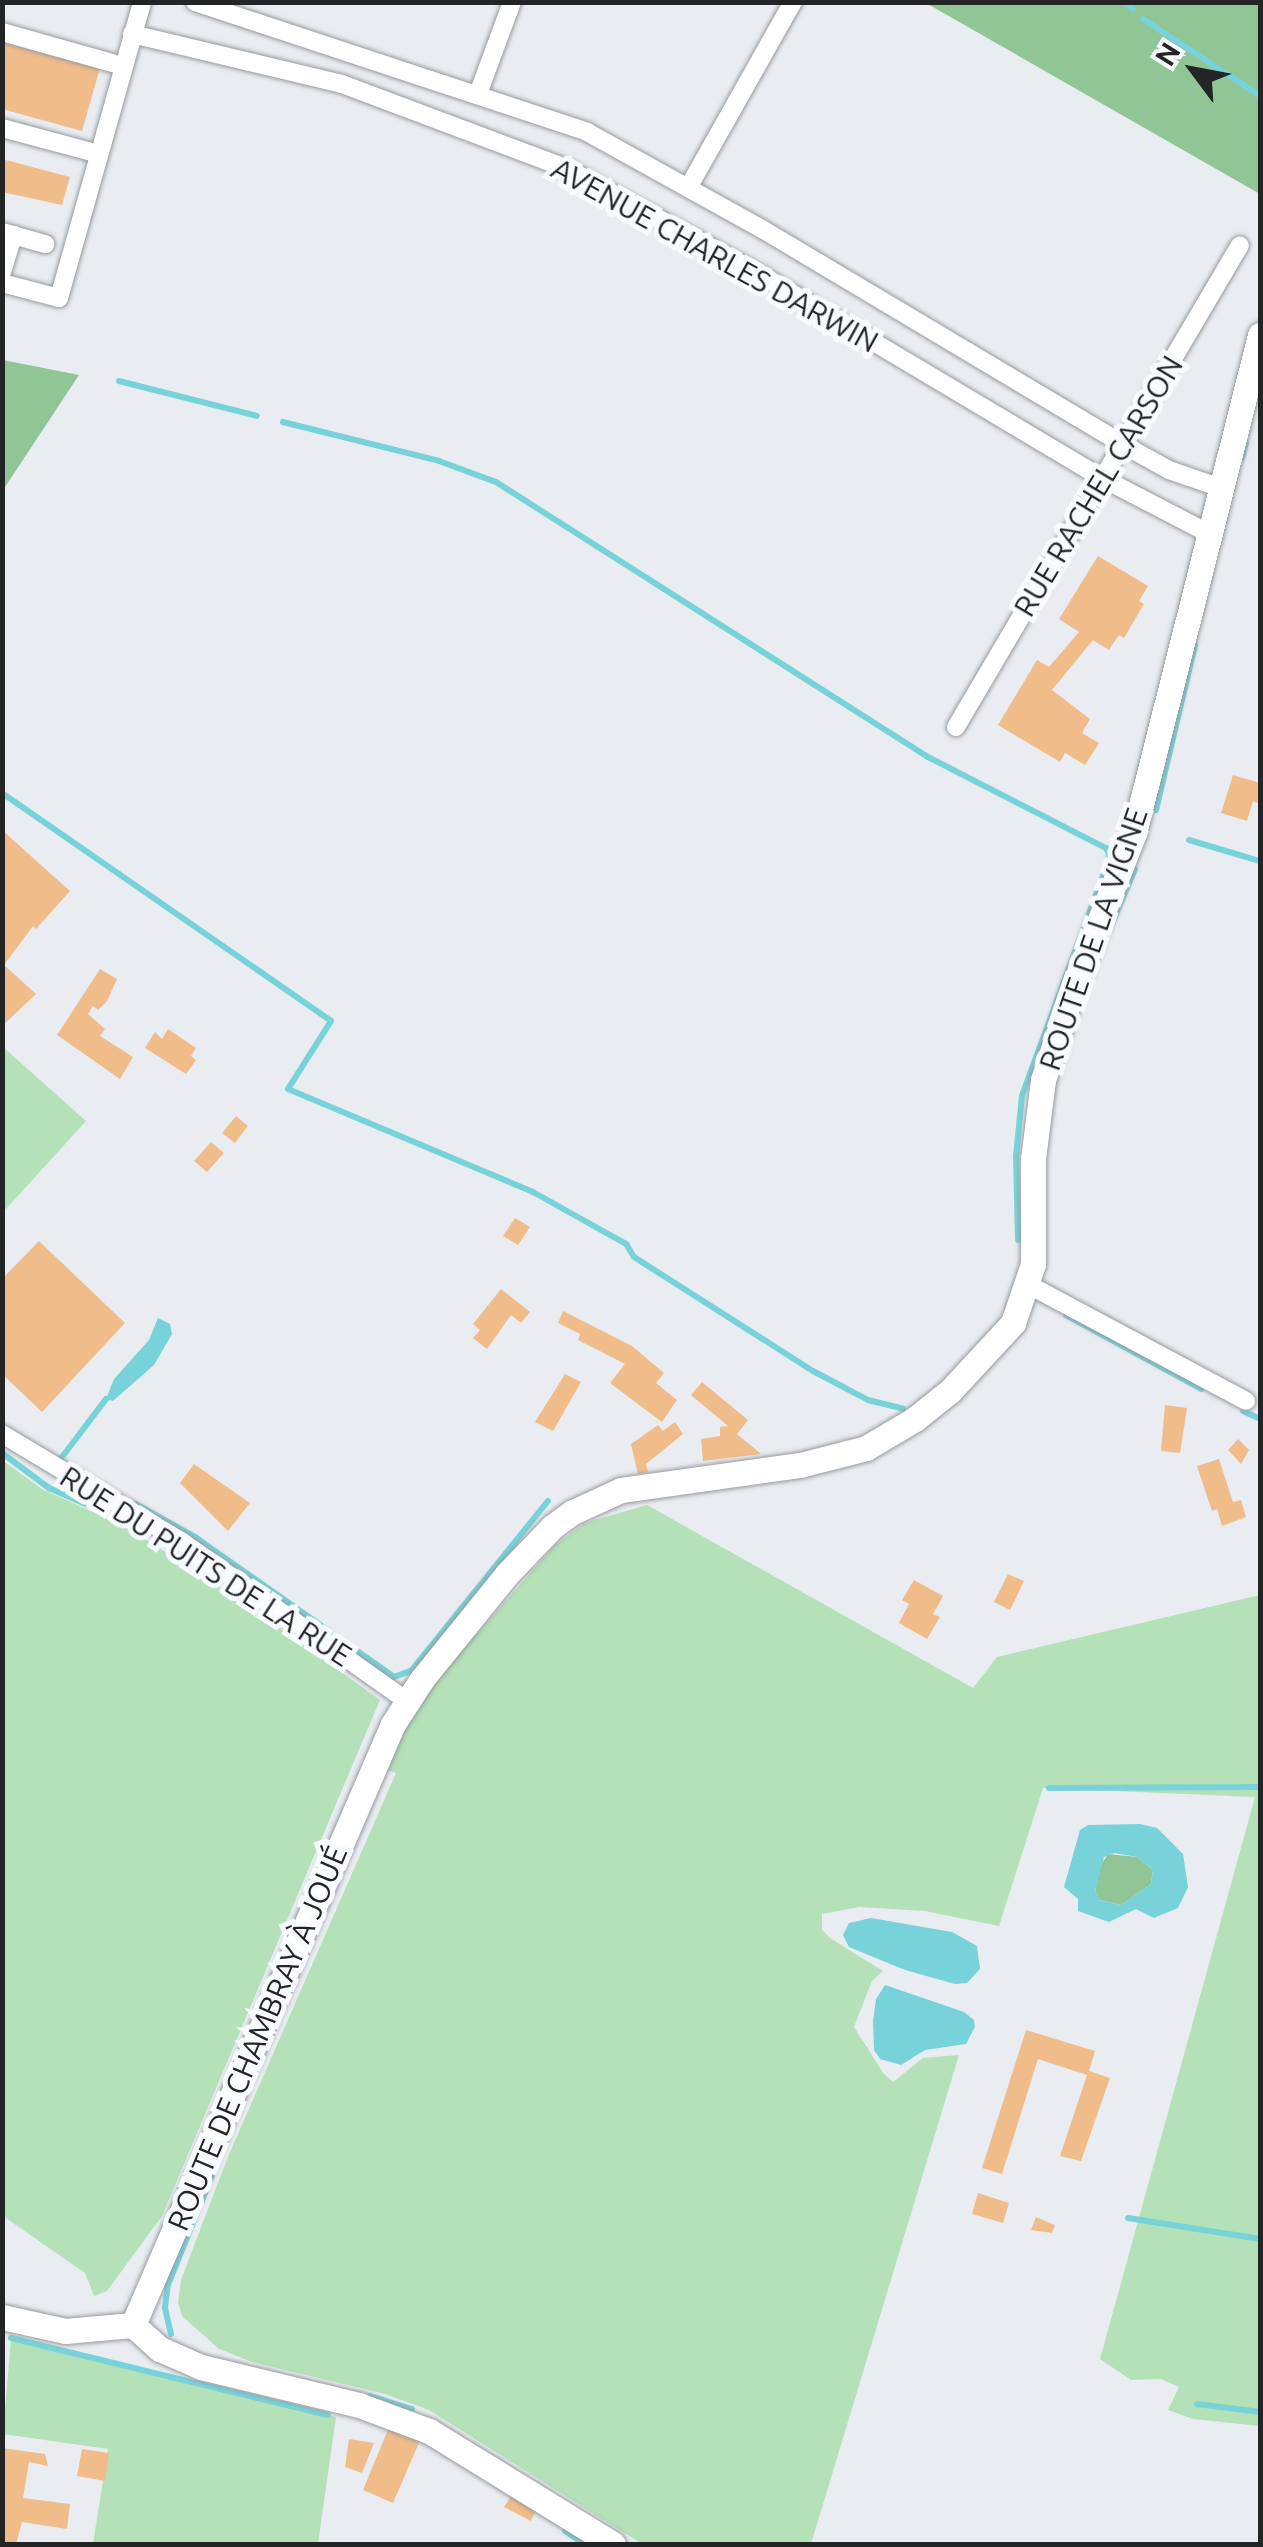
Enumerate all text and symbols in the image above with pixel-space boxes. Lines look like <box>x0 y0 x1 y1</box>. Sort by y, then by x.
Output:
north arrow <box>1143 20 1243 120</box>
text: N <box>1148 37 1186 71</box>
street label: AVENUE CHARLES DARWIN <box>546 150 884 360</box>
street label: RUE RACHEL CARSON <box>1006 349 1190 623</box>
street label: ROUTE DE LA VIGNE <box>1031 803 1155 1075</box>
street label: RUE DU PUITS DE LA RUE <box>54 1458 358 1674</box>
street label: ROUTE DE CHAMBRAY À JOUÉ <box>159 1840 355 2236</box>

